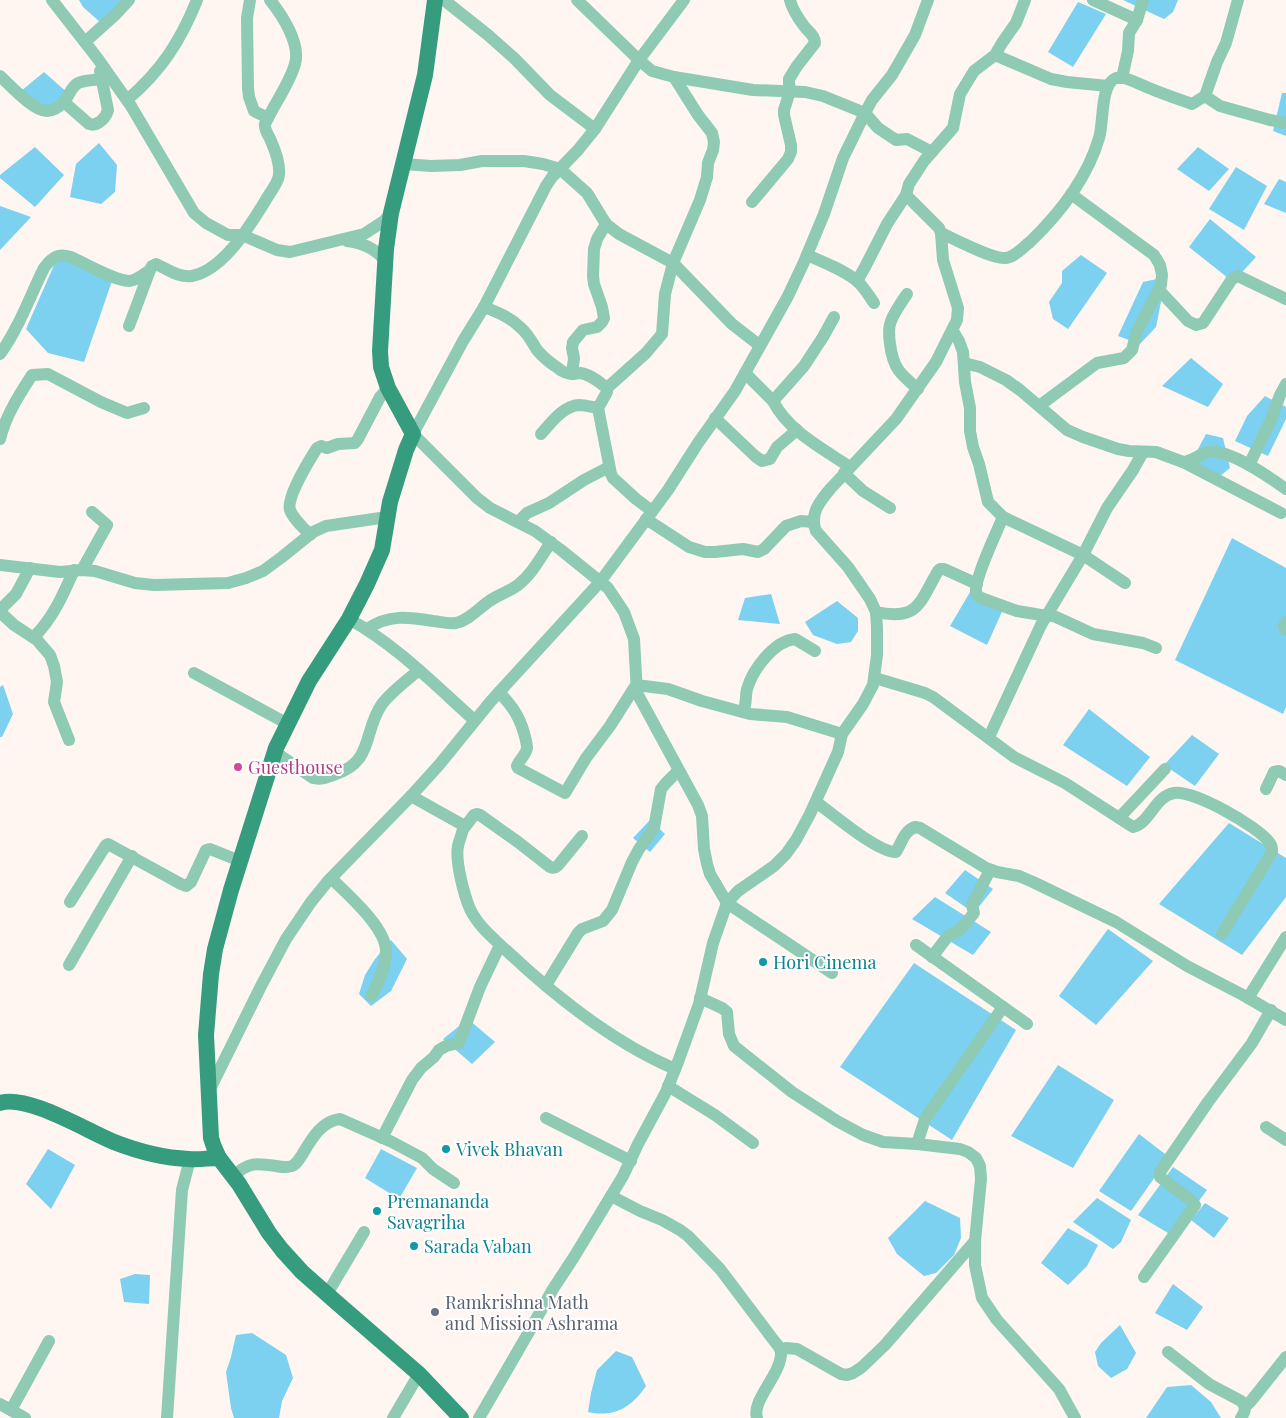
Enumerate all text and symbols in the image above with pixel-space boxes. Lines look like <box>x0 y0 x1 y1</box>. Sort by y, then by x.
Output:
place label: Guesthouse <box>248 755 343 779</box>
marker: Guesthouse <box>232 761 244 773</box>
place label: Hori Cinema <box>773 950 876 974</box>
marker: Hori Cinema <box>757 956 769 968</box>
place label: Vivek Bhavan <box>455 1137 563 1161</box>
marker: Vivek Bhavan <box>440 1143 452 1155</box>
place label: Premananda Savagriha <box>387 1189 489 1234</box>
marker: Premananda Savagriha <box>371 1205 383 1217</box>
place label: Sarada Vaban <box>424 1234 532 1258</box>
marker: Sarada Vaban <box>408 1240 420 1252</box>
place label: Ramkrishna Math and Mission Ashrama <box>445 1290 618 1335</box>
marker: Ramkrishna Math and Mission Ashrama <box>429 1306 441 1318</box>

